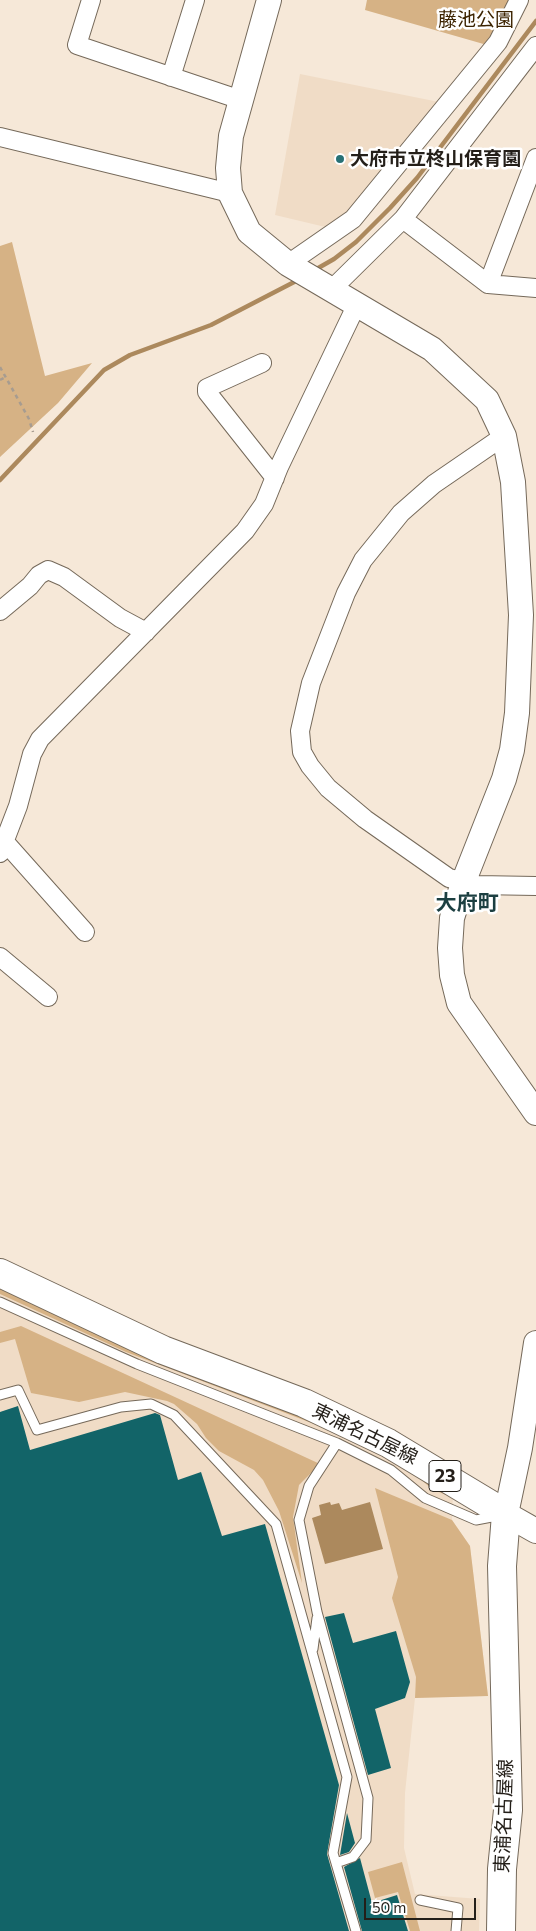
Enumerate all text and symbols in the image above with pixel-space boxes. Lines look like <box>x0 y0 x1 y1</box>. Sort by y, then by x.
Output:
park label: 藤池公園 <box>438 9 514 31</box>
place label: 大府市立柊山保育園 <box>350 148 521 170</box>
marker: 大府市立柊山保育園 <box>334 153 346 165</box>
district label: 大府町 <box>436 890 498 916</box>
street label: 東浦名古屋線 <box>309 1399 421 1469</box>
road number: 23 <box>429 1460 461 1492</box>
street label: 東浦名古屋線 <box>491 1759 517 1873</box>
scale bar <box>366 1888 478 1920</box>
text: 50 m <box>372 1898 406 1916</box>

